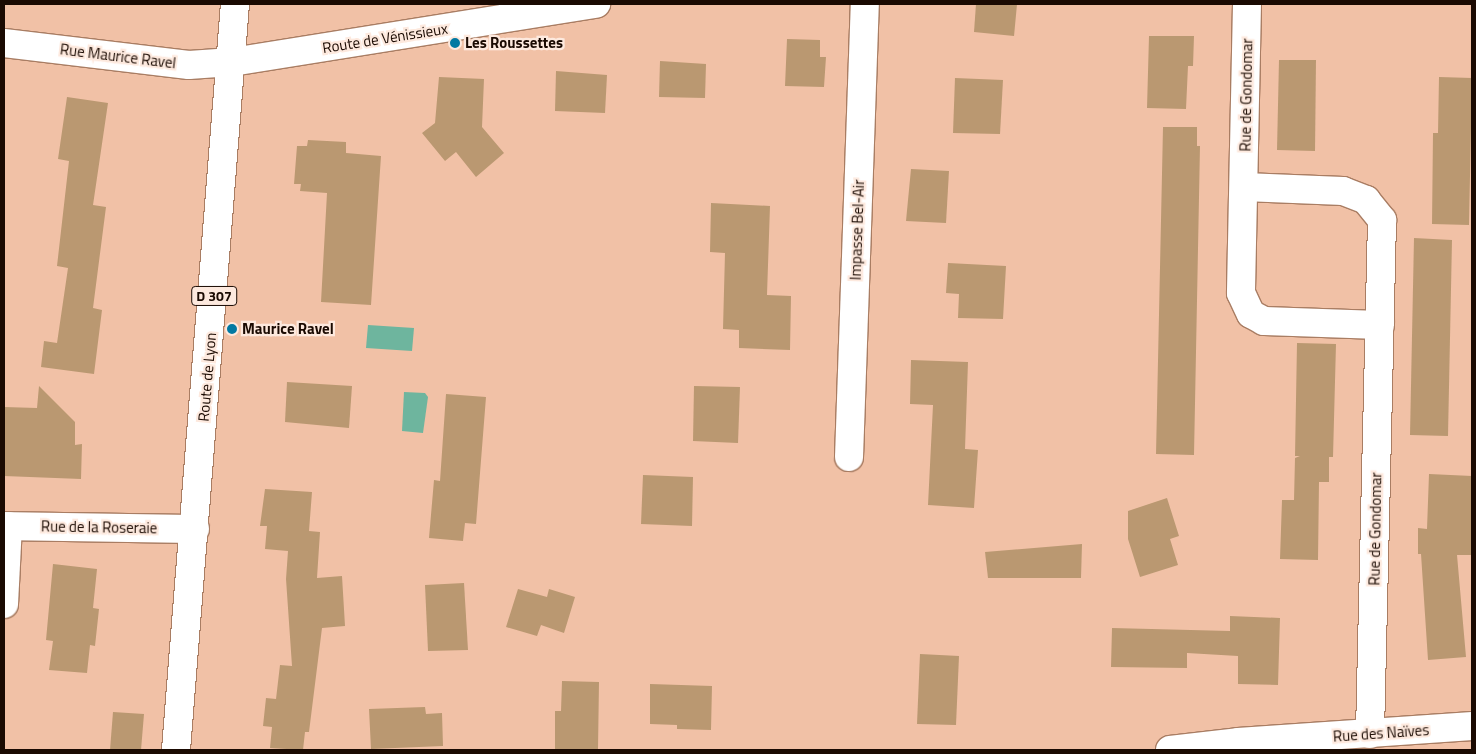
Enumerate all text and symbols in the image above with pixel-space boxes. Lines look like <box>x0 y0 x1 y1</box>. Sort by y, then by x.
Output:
street label: Route de Vénissieux <box>321 19 449 57</box>
place label: Les Roussettes <box>465 34 563 52</box>
marker: Les Roussettes <box>449 37 461 49</box>
street label: Rue de Gondomar <box>1236 38 1256 152</box>
street label: Rue Maurice Ravel <box>59 40 177 72</box>
street label: Impasse Bel-Air <box>846 179 868 281</box>
road number: D 307 <box>190 284 238 308</box>
place label: Maurice Ravel <box>242 320 334 338</box>
marker: Maurice Ravel <box>226 323 238 335</box>
street label: Route de Lyon <box>194 332 220 422</box>
street label: Rue de Gondomar <box>1365 472 1385 586</box>
street label: Rue de la Roseraie <box>41 517 157 537</box>
street label: Rue des Naïves <box>1332 721 1430 745</box>

